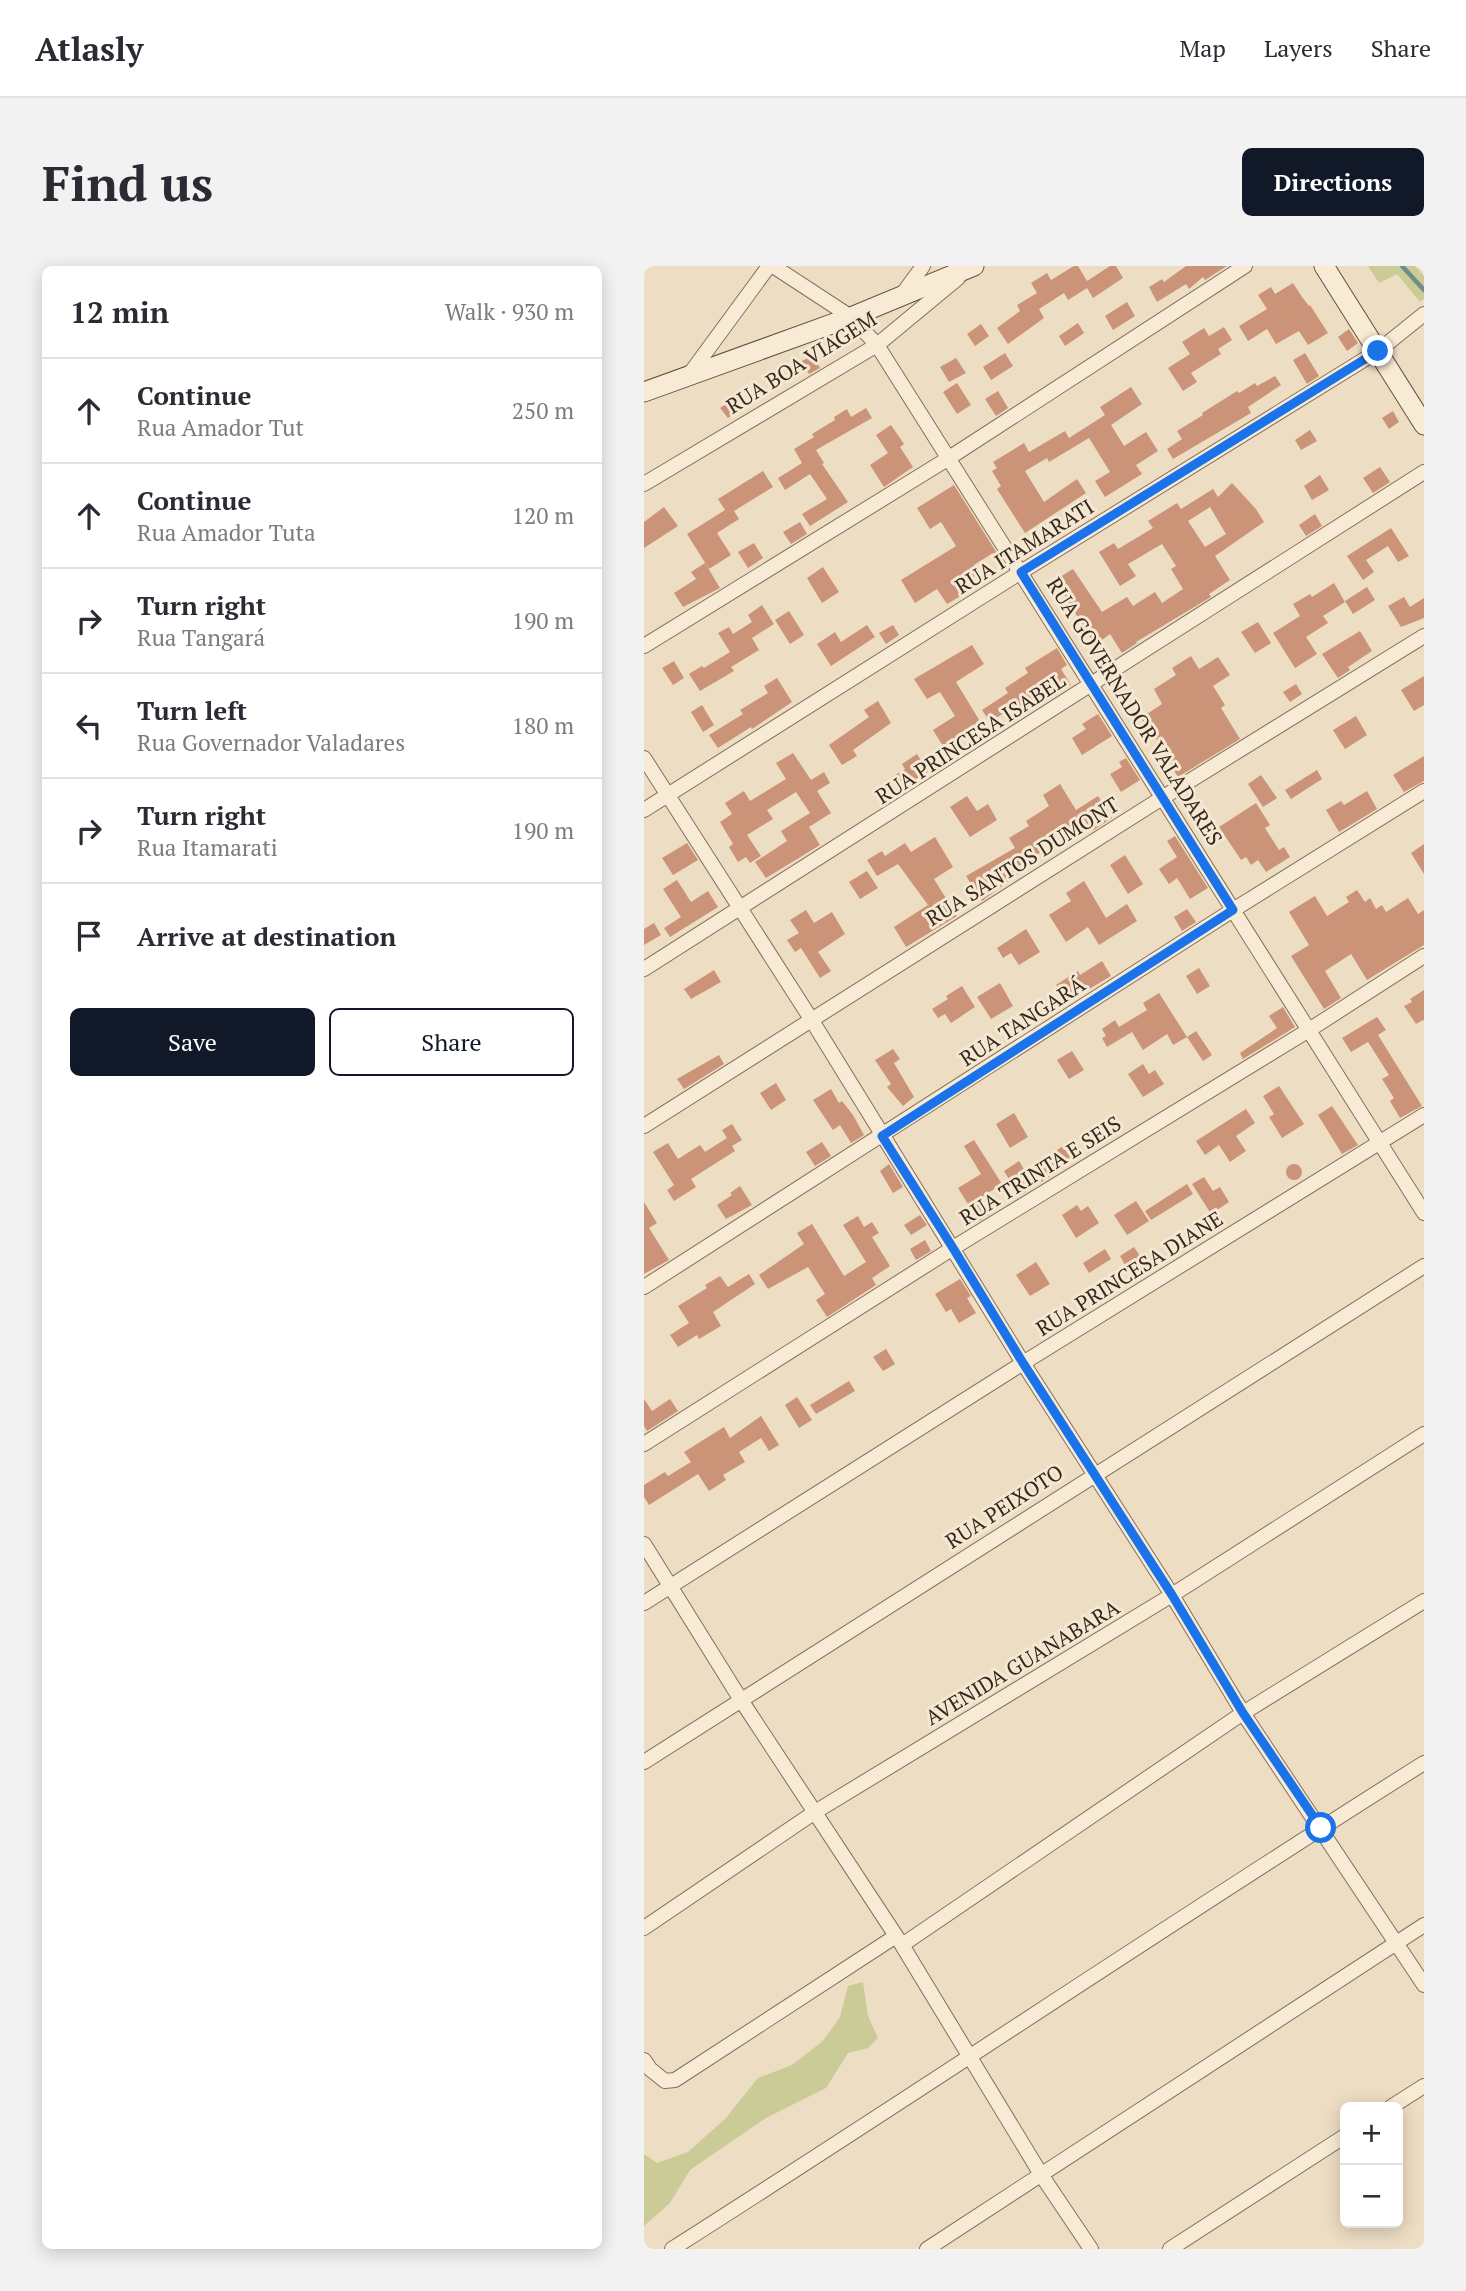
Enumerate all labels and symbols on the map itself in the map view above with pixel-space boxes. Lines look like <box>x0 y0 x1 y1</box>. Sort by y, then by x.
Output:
street label: RUA BOA VIAGEM <box>721 305 881 419</box>
route end <box>1362 335 1393 366</box>
street label: RUA ITAMARATI <box>949 492 1099 600</box>
street label: RUA GOVERNADOR VALADARES <box>1041 572 1229 850</box>
street label: RUA PRINCESA ISABEL <box>870 666 1071 810</box>
street label: RUA SANTOS DUMONT <box>920 790 1124 932</box>
street label: RUA TANGARÁ <box>954 970 1091 1072</box>
street label: RUA TRINTA E SEIS <box>954 1109 1126 1231</box>
street label: RUA PRINCESA DIANE <box>1030 1204 1228 1342</box>
street label: RUA PEIXOTO <box>940 1457 1068 1555</box>
street label: AVENIDA GUANABARA <box>920 1593 1125 1731</box>
route start <box>1305 1812 1336 1843</box>

